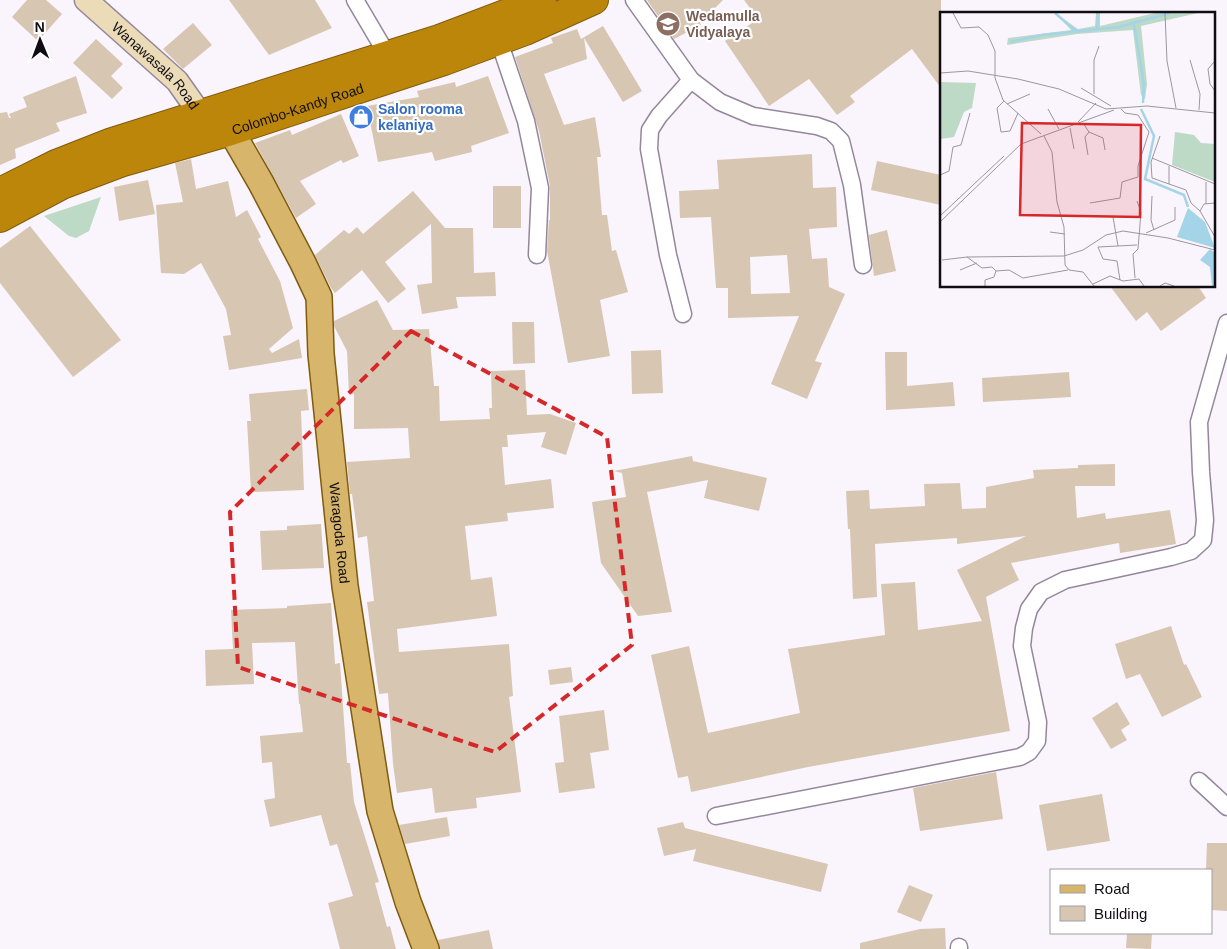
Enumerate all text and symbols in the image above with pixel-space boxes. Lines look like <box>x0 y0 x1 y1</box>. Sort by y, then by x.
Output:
place label: Wedamulla Vidyalaya <box>686 8 760 40</box>
school or university icon: Wedamulla Vidyalaya <box>655 11 681 37</box>
inset map <box>940 12 1214 288</box>
north arrow <box>15 15 65 65</box>
text: N <box>35 19 45 35</box>
street label: Wanawasala Road <box>109 19 202 112</box>
street label: Colombo-Kandy Road <box>230 80 366 138</box>
place label: Salon rooma kelaniya <box>378 101 463 133</box>
shop icon: Salon rooma kelaniya <box>348 104 374 130</box>
street label: Waragoda Road <box>326 482 353 584</box>
legend <box>1050 869 1212 934</box>
text: Road <box>1094 880 1130 897</box>
text: Building <box>1094 905 1147 922</box>

